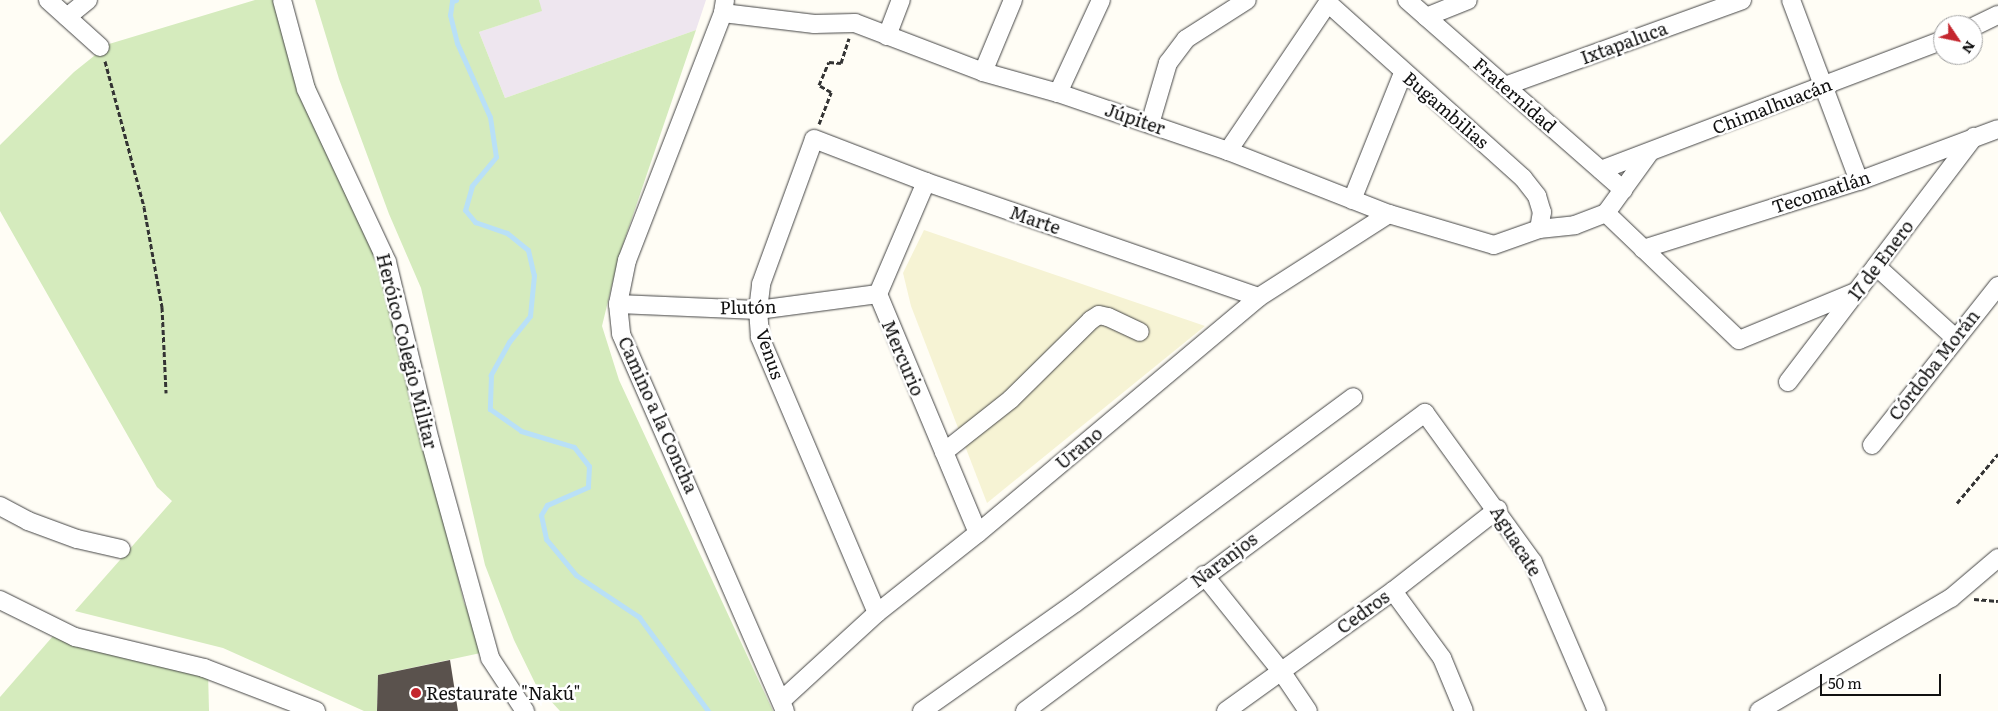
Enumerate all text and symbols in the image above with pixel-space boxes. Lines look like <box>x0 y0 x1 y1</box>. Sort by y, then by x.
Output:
north arrow <box>1933 15 1983 65</box>
street label: Ixtapaluca <box>1578 17 1670 69</box>
text: N <box>1958 37 1981 58</box>
street label: Fraternidad <box>1469 53 1561 137</box>
street label: Bugambilias <box>1399 67 1493 153</box>
street label: Chimalhuacán <box>1709 73 1835 139</box>
street label: Júpiter <box>1102 99 1168 139</box>
street label: Tecomatlán <box>1769 166 1873 218</box>
street label: Marte <box>1007 201 1063 239</box>
street label: 17 de Enero <box>1844 216 1918 304</box>
street label: Heróico Colegio Militar <box>372 251 442 451</box>
street label: Plutón <box>719 296 777 318</box>
street label: Córdoba Morán <box>1884 305 1984 425</box>
street label: Mercurio <box>877 317 929 399</box>
street label: Venus <box>751 326 789 382</box>
street label: Camino a la Concha <box>614 333 702 497</box>
street label: Urano <box>1051 422 1107 474</box>
street label: Aguacate <box>1486 502 1546 580</box>
street label: Naranjos <box>1187 528 1261 592</box>
street label: Cedros <box>1333 586 1393 638</box>
scale bar <box>1823 664 1944 696</box>
text: 50 m <box>1828 671 1862 694</box>
place label: Restaurate "Nakú" <box>426 682 580 704</box>
marker: Restaurate "Nakú" <box>410 687 422 699</box>

